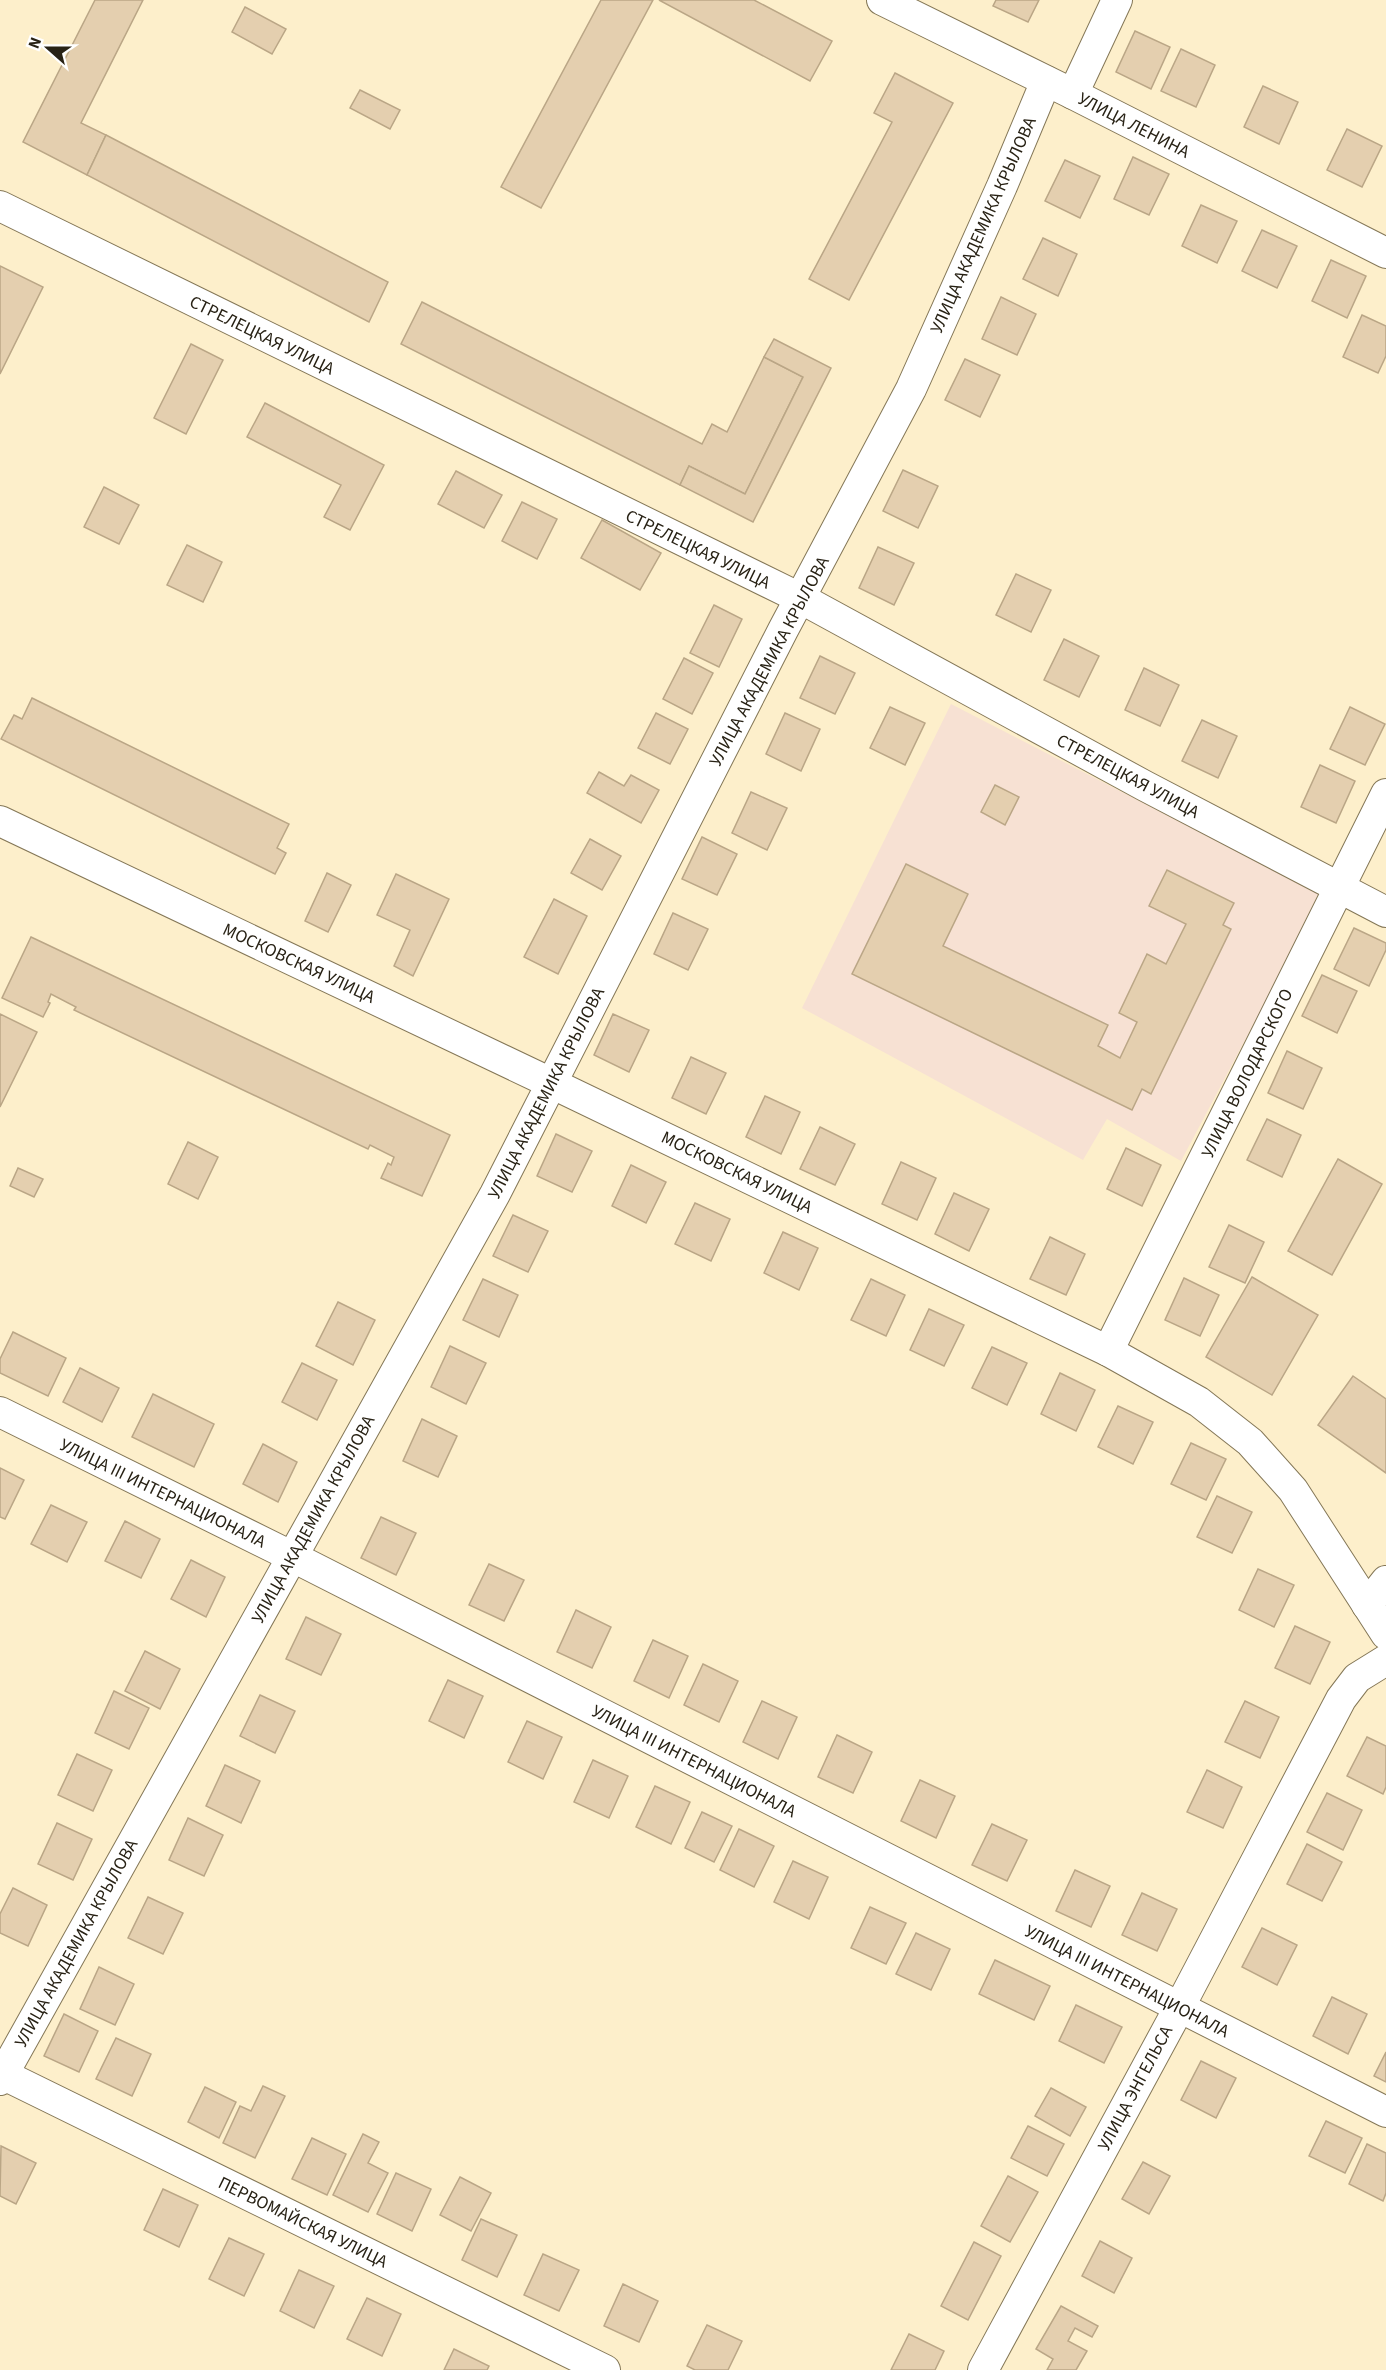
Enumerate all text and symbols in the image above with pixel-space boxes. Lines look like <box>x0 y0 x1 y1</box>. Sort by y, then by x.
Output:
north arrow <box>18 18 78 78</box>
text: N <box>23 34 47 52</box>
street label: УЛИЦА ЛЕНИНА <box>1074 87 1194 164</box>
street label: УЛИЦА АКАДЕМИКА КРЫЛОВА <box>924 113 1043 337</box>
street label: СТРЕЛЕЦКАЯ УЛИЦА <box>185 289 339 382</box>
street label: СТРЕЛЕЦКАЯ УЛИЦА <box>621 503 775 596</box>
street label: УЛИЦА АКАДЕМИКА КРЫЛОВА <box>703 552 836 771</box>
street label: СТРЕЛЕЦКАЯ УЛИЦА <box>1052 728 1204 825</box>
street label: МОСКОВСКАЯ УЛИЦА <box>219 917 379 1010</box>
street label: УЛИЦА АКАДЕМИКА КРЫЛОВА <box>482 983 611 1203</box>
street label: УЛИЦА ВОЛОДАРСКОГО <box>1196 984 1299 1162</box>
street label: МОСКОВСКАЯ УЛИЦА <box>657 1125 817 1220</box>
street label: УЛИЦА АКАДЕМИКА КРЫЛОВА <box>246 1410 381 1628</box>
street label: УЛИЦА III ИНТЕРНАЦИОНАЛА <box>56 1433 270 1554</box>
street label: УЛИЦА III ИНТЕРНАЦИОНАЛА <box>587 1699 801 1824</box>
street label: УЛИЦА АКАДЕМИКА КРЫЛОВА <box>9 1834 144 2052</box>
street label: УЛИЦА III ИНТЕРНАЦИОНАЛА <box>1020 1919 1234 2044</box>
street label: УЛИЦА ЭНГЕЛЬСА <box>1092 2021 1179 2155</box>
street label: ПЕРВОМАЙСКАЯ УЛИЦА <box>214 2171 392 2274</box>

